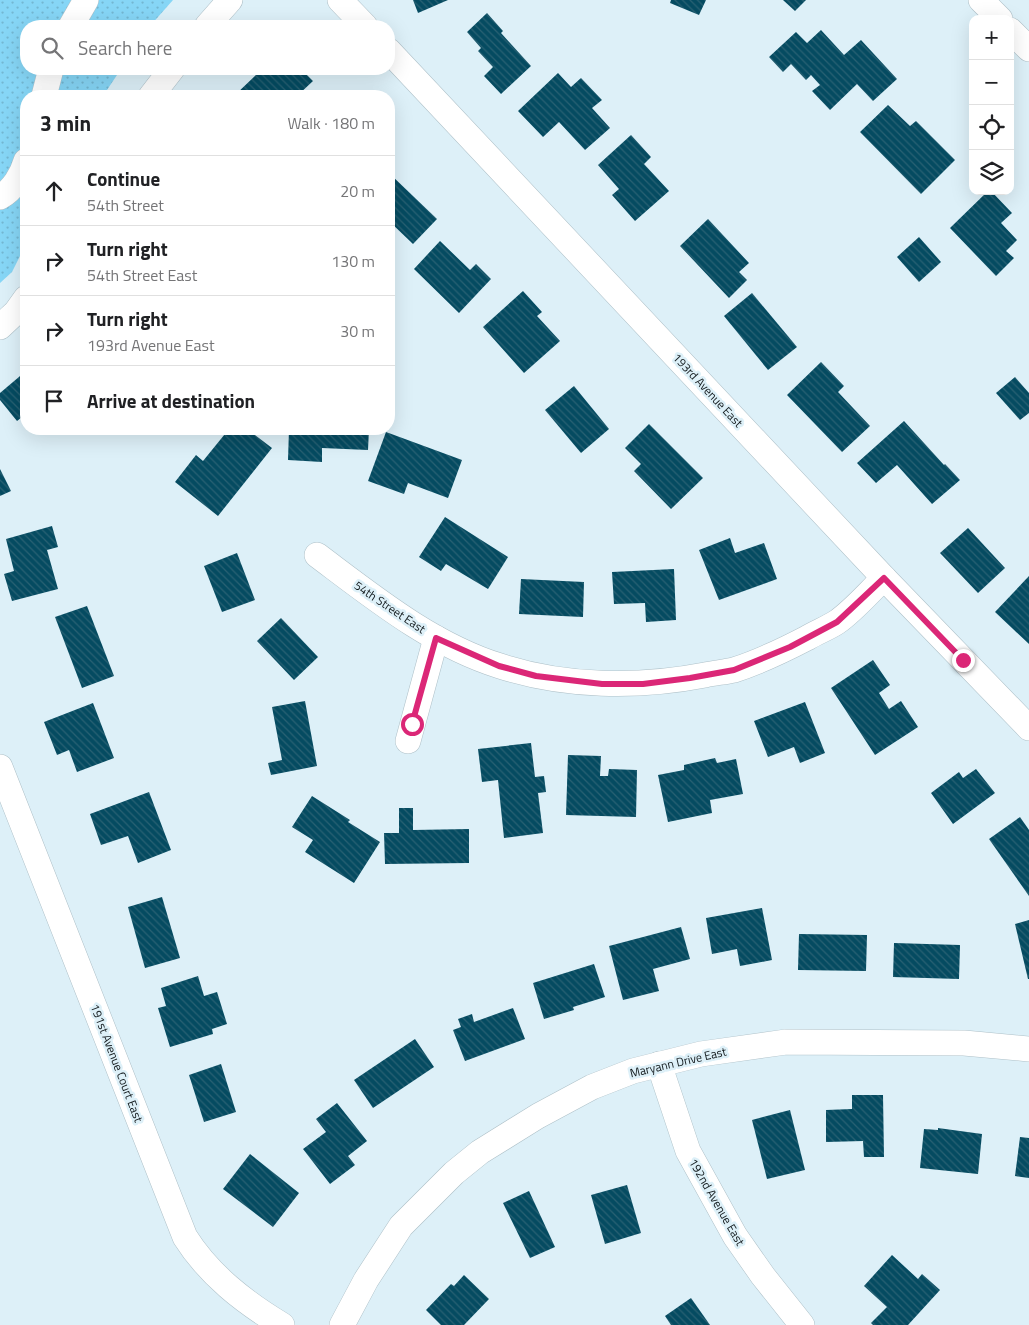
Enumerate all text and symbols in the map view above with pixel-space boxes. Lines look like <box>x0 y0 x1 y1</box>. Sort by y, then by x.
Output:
map controls <box>969 15 1014 195</box>
button: + <box>969 15 1014 60</box>
search box <box>20 20 395 75</box>
text: Search here <box>78 33 172 62</box>
icon: search <box>38 34 66 62</box>
button: − <box>969 60 1014 105</box>
button: locate <box>969 105 1014 150</box>
text: 3 min <box>40 107 91 139</box>
text: Walk · 180 m <box>287 111 375 135</box>
button: layers <box>969 150 1014 195</box>
text: Continue <box>87 164 160 193</box>
icon: ahead <box>40 177 68 205</box>
text: 20 m <box>340 179 375 203</box>
text: 54th Street <box>87 193 164 217</box>
text: Turn right <box>87 234 168 263</box>
icon: right <box>40 247 68 275</box>
text: 130 m <box>331 249 375 273</box>
text: 54th Street East <box>87 263 197 287</box>
text: Turn right <box>87 304 168 333</box>
icon: right <box>40 317 68 345</box>
text: 30 m <box>340 319 375 343</box>
text: 193rd Avenue East <box>87 333 215 357</box>
street label: 193rd Avenue East <box>668 349 748 432</box>
text: Arrive at destination <box>87 386 255 415</box>
icon: arrive <box>40 387 68 415</box>
street label: 54th Street East <box>350 576 430 638</box>
route end <box>952 649 975 672</box>
route start <box>401 713 424 736</box>
street label: 191st Avenue Court East <box>86 1001 149 1126</box>
street label: Maryann Drive East <box>628 1041 729 1082</box>
street label: 192nd Avenue East <box>684 1155 750 1250</box>

